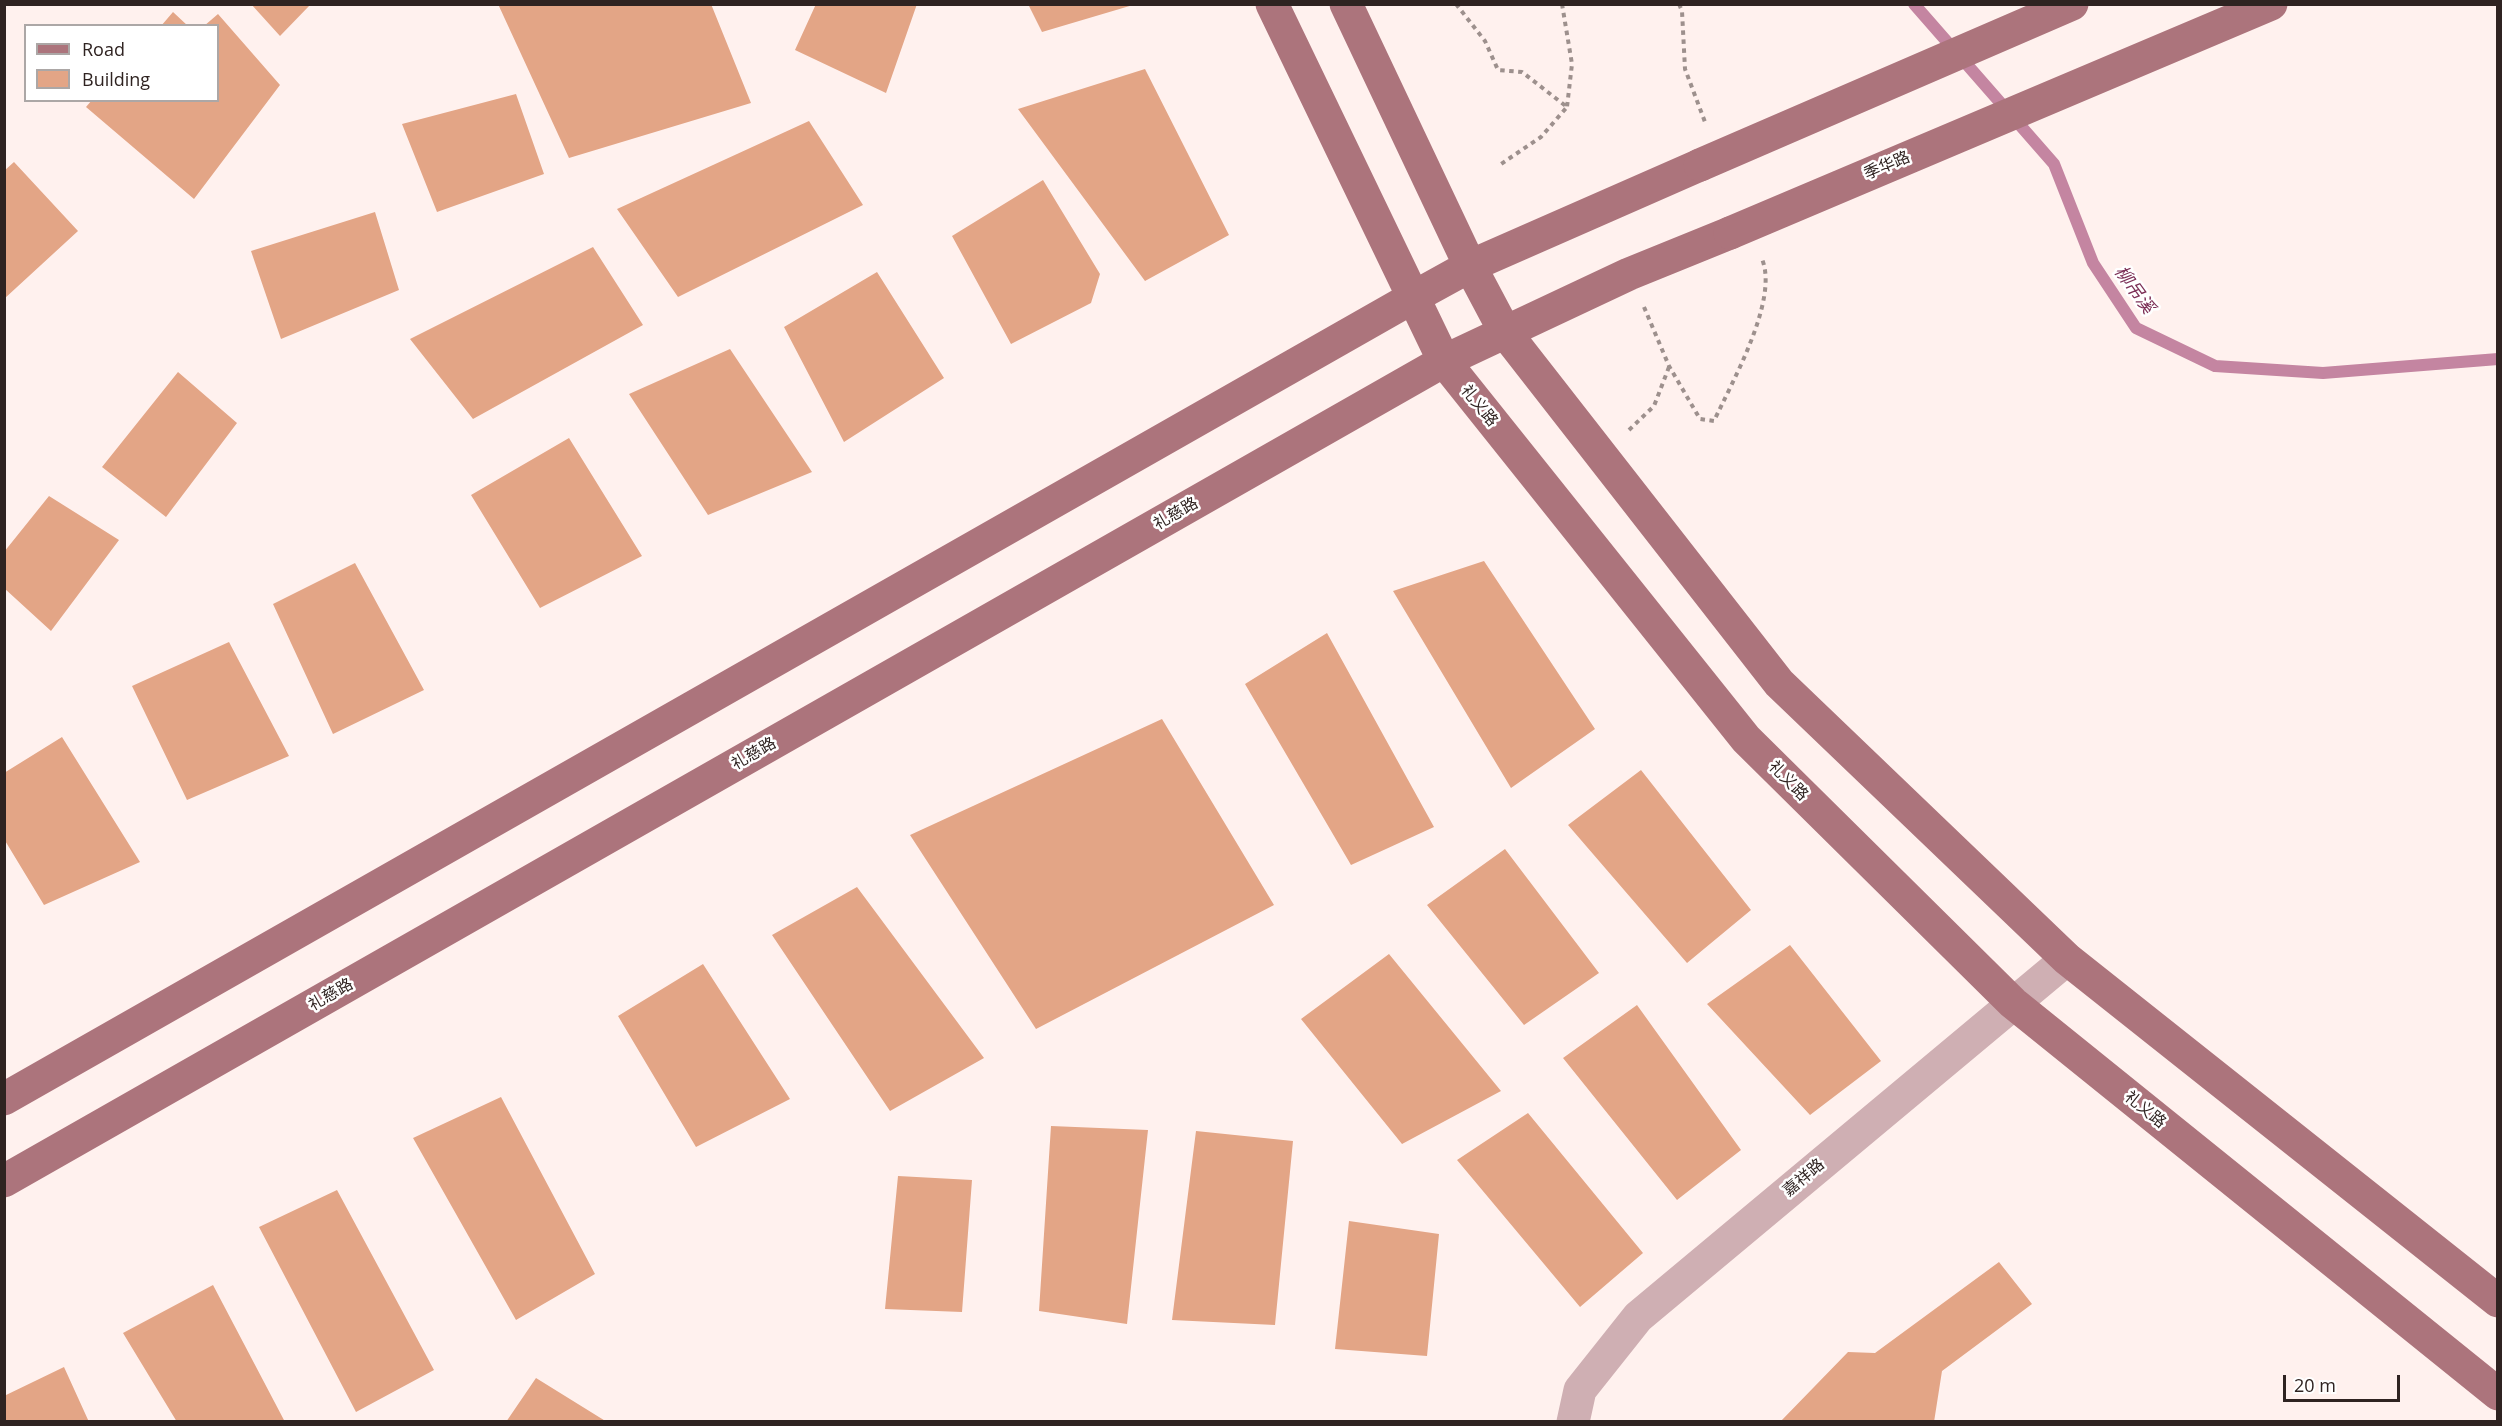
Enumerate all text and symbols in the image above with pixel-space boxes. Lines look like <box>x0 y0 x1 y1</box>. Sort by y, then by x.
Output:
legend <box>24 24 219 102</box>
text: Road <box>82 37 125 61</box>
text: Building <box>82 67 150 91</box>
street label: 季华路 <box>1861 148 1913 184</box>
water label: 柳吊溪 <box>2109 262 2159 318</box>
street label: 礼义路 <box>1456 381 1502 431</box>
street label: 礼慈路 <box>1150 494 1202 534</box>
street label: 礼慈路 <box>728 734 780 774</box>
street label: 礼义路 <box>1764 757 1812 805</box>
street label: 礼慈路 <box>305 975 357 1015</box>
street label: 礼义路 <box>2120 1087 2170 1133</box>
street label: 嘉祥路 <box>1779 1155 1829 1201</box>
scale bar <box>2286 1363 2403 1401</box>
text: 20 m <box>2294 1373 2336 1397</box>

